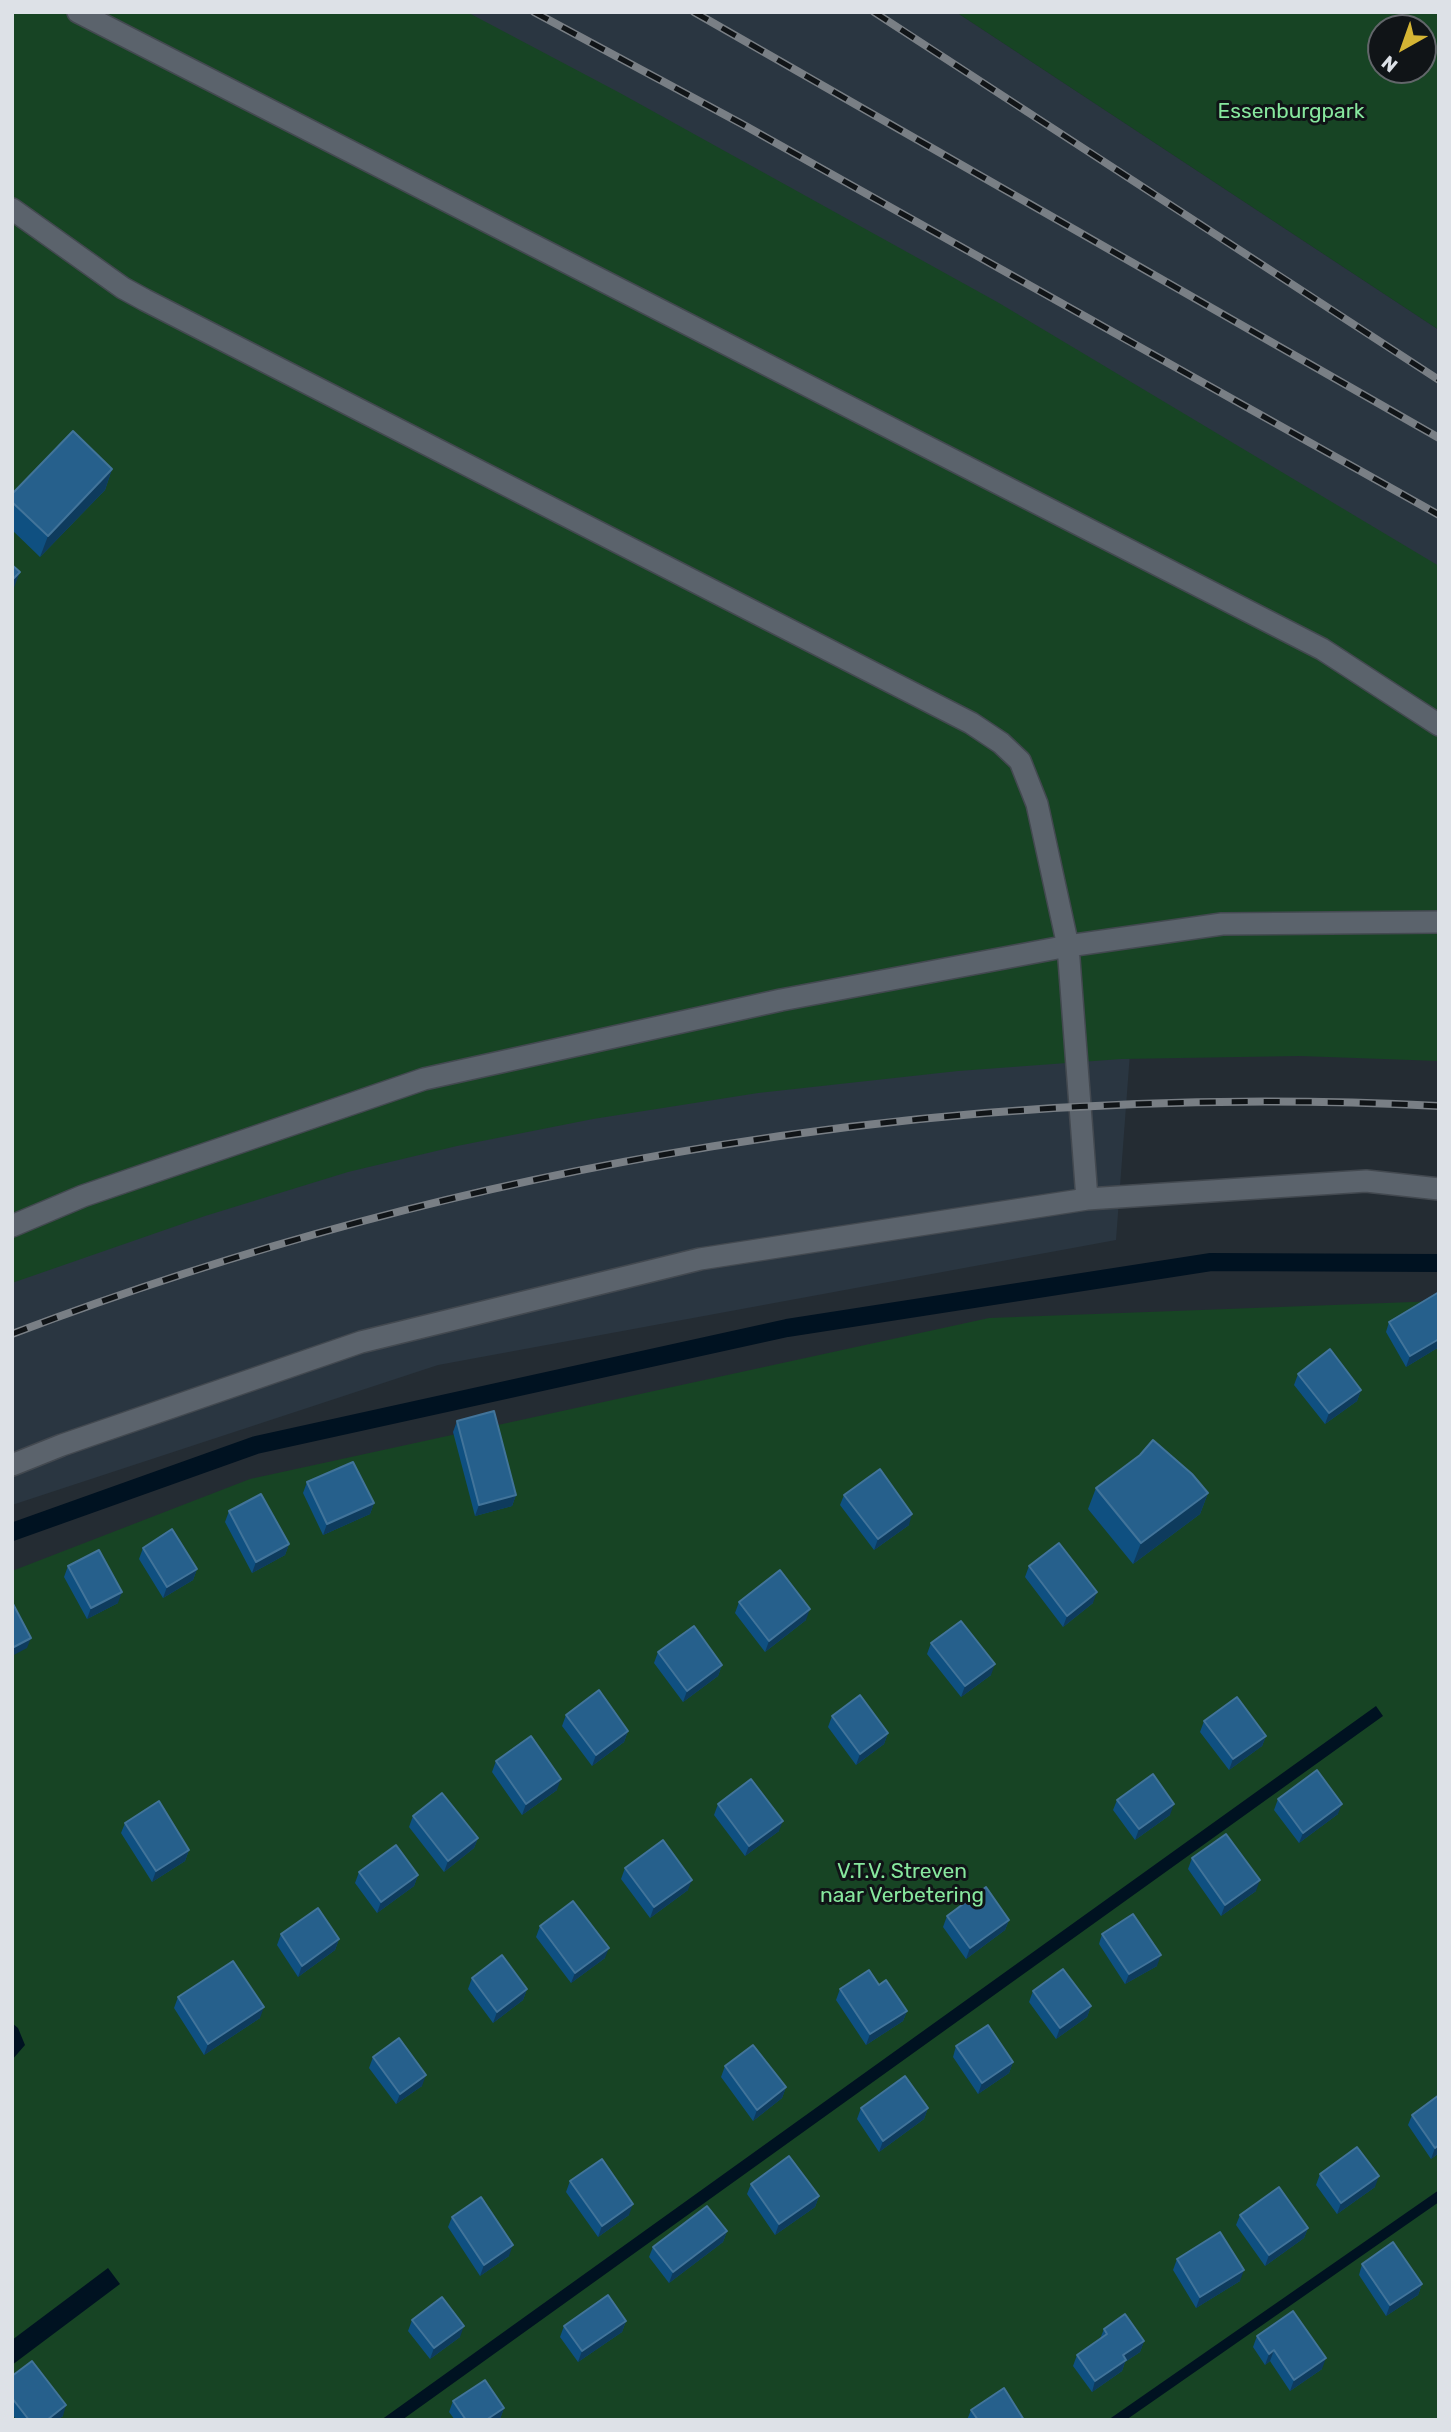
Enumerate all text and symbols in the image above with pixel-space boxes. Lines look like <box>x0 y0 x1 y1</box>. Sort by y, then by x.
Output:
north arrow <box>1367 14 1437 84</box>
text: N <box>1377 51 1402 77</box>
park label: Essenburgpark <box>1218 99 1364 125</box>
park label: V.T.V. Streven naar Verbetering <box>820 1859 984 1909</box>

